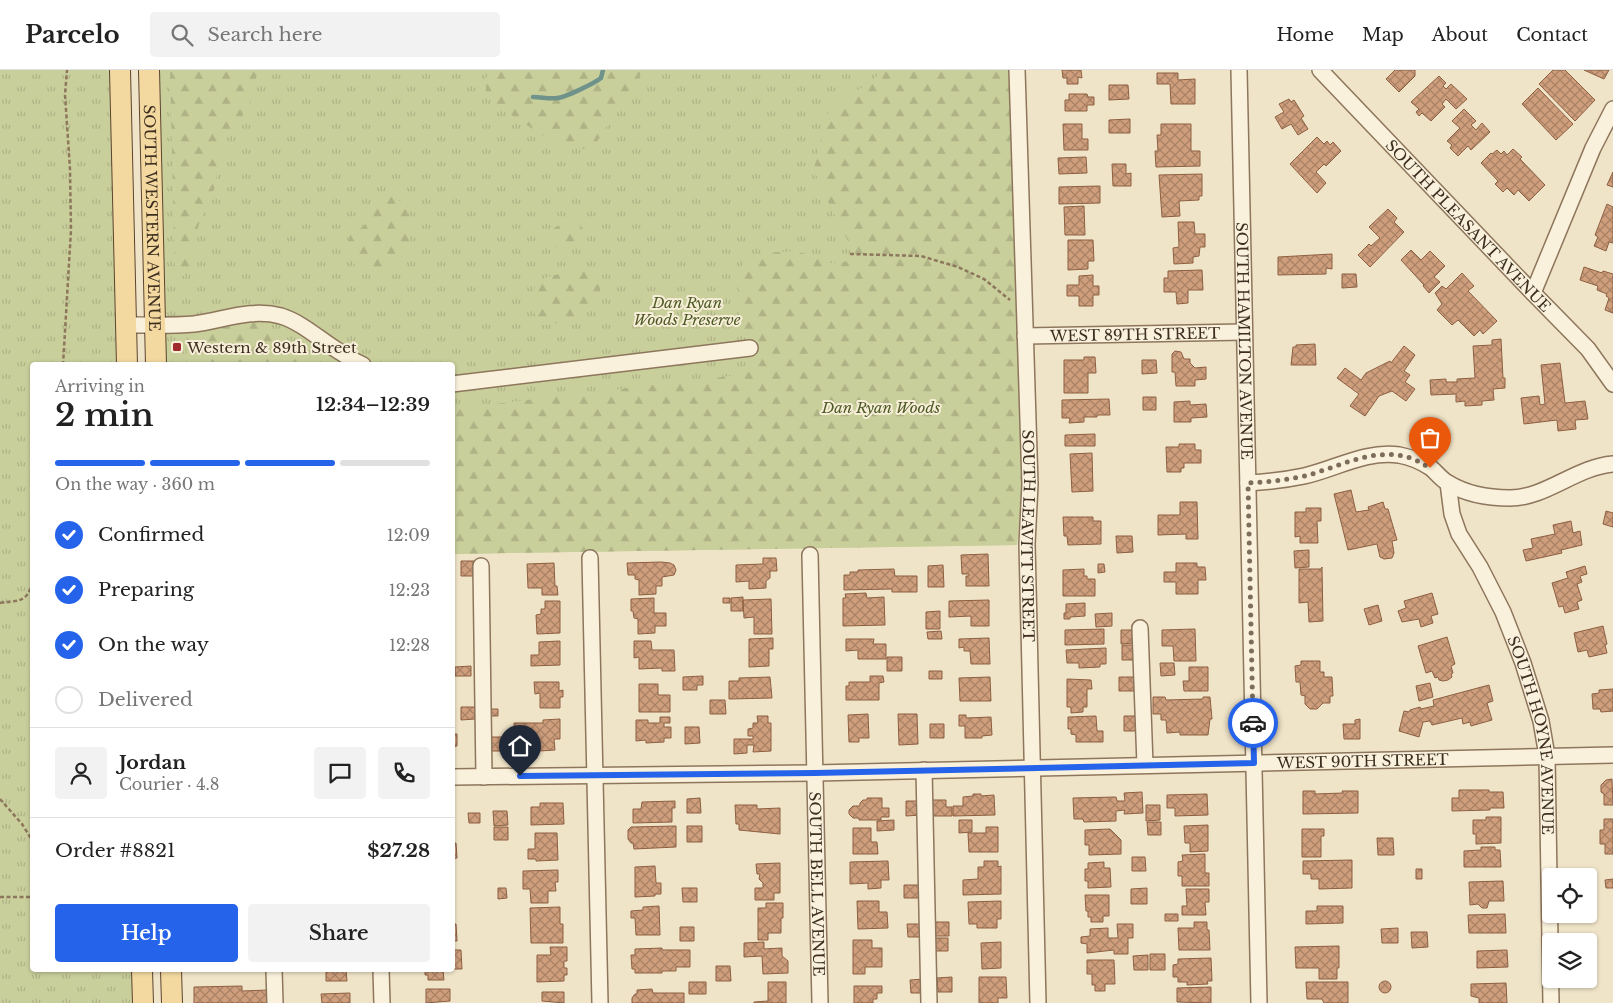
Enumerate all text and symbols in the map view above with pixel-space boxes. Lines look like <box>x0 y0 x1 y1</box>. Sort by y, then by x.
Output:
search box <box>150 12 500 57</box>
text: Parcelo <box>25 20 120 49</box>
icon: search <box>168 21 196 49</box>
text: Search here <box>208 23 322 46</box>
text: Home <box>1276 24 1334 46</box>
text: Map <box>1362 24 1404 46</box>
text: About <box>1432 24 1488 46</box>
text: Contact <box>1516 24 1588 46</box>
street label: SOUTH WESTERN AVENUE <box>140 104 165 332</box>
street label: SOUTH PLEASANT AVENUE <box>1382 135 1555 315</box>
street label: SOUTH HAMILTON AVENUE <box>1233 222 1257 460</box>
park label: Dan Ryan Woods Preserve <box>633 293 741 329</box>
street label: WEST 89TH STREET <box>1049 323 1220 345</box>
place label: Western & 89th Street <box>186 338 357 357</box>
marker: Western & 89th Street <box>171 341 183 353</box>
text: Arriving in <box>55 376 145 396</box>
text: 12:34–12:39 <box>316 393 430 416</box>
text: 2 min <box>55 395 154 435</box>
park label: Dan Ryan Woods <box>821 398 940 417</box>
pin <box>1409 417 1451 468</box>
icon: bag <box>1416 424 1444 452</box>
street label: SOUTH LEAVITT STREET <box>1017 429 1040 642</box>
text: On the way · 360 m <box>55 474 215 494</box>
icon: check <box>55 521 83 549</box>
text: Confirmed <box>98 523 204 546</box>
text: 12:09 <box>387 525 430 545</box>
icon: check <box>55 576 83 604</box>
text: Preparing <box>98 578 194 601</box>
text: 12:23 <box>389 580 430 600</box>
icon: check <box>55 631 83 659</box>
text: On the way <box>98 633 209 656</box>
street label: SOUTH HOYNE AVENUE <box>1504 633 1558 835</box>
text: 12:28 <box>389 635 430 655</box>
text: Delivered <box>98 688 193 711</box>
courier <box>1228 698 1278 748</box>
icon: car <box>1239 709 1267 737</box>
pin <box>499 725 541 776</box>
icon: home <box>506 732 534 760</box>
button: person <box>55 747 107 799</box>
button: chat <box>314 747 366 799</box>
button: phone <box>378 747 430 799</box>
street label: WEST 90TH STREET <box>1276 749 1449 772</box>
text: Jordan <box>119 751 186 774</box>
text: Courier · 4.8 <box>119 774 220 794</box>
street label: SOUTH BELL AVENUE <box>806 791 829 977</box>
text: Order #8821 <box>55 839 175 862</box>
text: $27.28 <box>367 839 430 862</box>
map controls <box>1542 868 1597 988</box>
button: locate <box>1542 868 1597 923</box>
button: Help <box>55 904 238 962</box>
button: Share <box>248 904 430 962</box>
button: layers <box>1542 933 1597 988</box>

